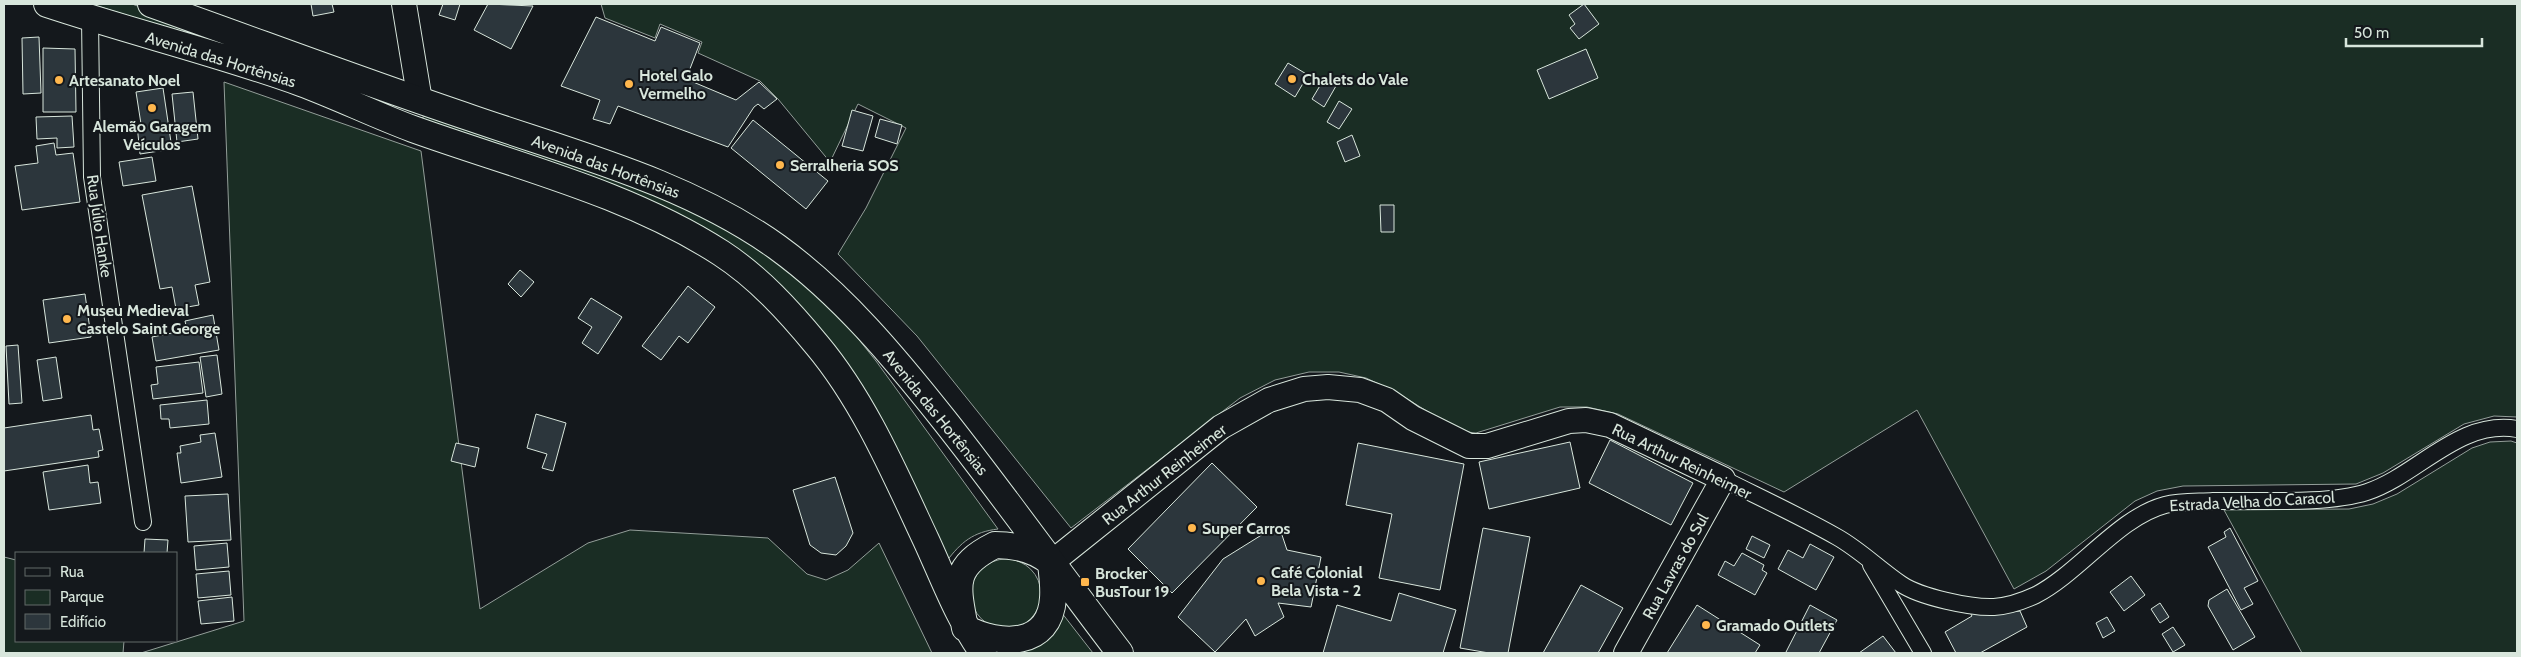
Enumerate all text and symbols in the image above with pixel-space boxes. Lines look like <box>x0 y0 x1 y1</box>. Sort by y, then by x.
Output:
scale bar <box>2346 15 2482 47</box>
text: 50 m <box>2354 24 2389 42</box>
street label: Avenida das Hortênsias <box>143 28 299 92</box>
place label: Hotel Galo Vermelho <box>639 66 713 103</box>
place label: Chalets do Vale <box>1302 70 1408 89</box>
place label: Artesanato Noel <box>69 71 180 90</box>
marker: Chalets do Vale <box>1286 73 1298 85</box>
marker: Artesanato Noel <box>53 74 65 86</box>
marker: Hotel Galo Vermelho <box>623 78 635 90</box>
marker: Alemão Garagem Veículos <box>146 102 158 114</box>
place label: Alemão Garagem Veículos <box>93 117 211 154</box>
street label: Avenida das Hortênsias <box>529 131 683 202</box>
place label: Serralheria SOS <box>790 156 899 175</box>
marker: Serralheria SOS <box>774 159 786 171</box>
street label: Rua Júlio Hanke <box>83 173 116 279</box>
place label: Museu Medieval Castelo Saint George <box>77 301 220 338</box>
marker: Museu Medieval Castelo Saint George <box>61 313 73 325</box>
street label: Avenida das Hortênsias <box>879 346 992 479</box>
street label: Rua Arthur Reinheimer <box>1098 419 1231 529</box>
street label: Rua Arthur Reinheimer <box>1609 419 1755 504</box>
street label: Estrada Velha do Caracol <box>2169 488 2335 515</box>
street label: Rua Lavras do Sul <box>1639 510 1712 622</box>
place label: Super Carros <box>1202 519 1291 538</box>
marker: Super Carros <box>1186 522 1198 534</box>
legend <box>15 552 178 642</box>
text: Rua <box>60 563 85 581</box>
place label: Café Colonial Bela Vista - 2 <box>1271 563 1363 600</box>
place label: Brocker BusTour 19 <box>1095 564 1169 601</box>
marker: Café Colonial Bela Vista - 2 <box>1255 575 1267 587</box>
marker: Brocker BusTour 19 <box>1079 576 1091 588</box>
text: Parque <box>60 588 104 606</box>
text: Edifício <box>60 613 106 631</box>
place label: Gramado Outlets <box>1716 616 1835 635</box>
marker: Gramado Outlets <box>1700 619 1712 631</box>

